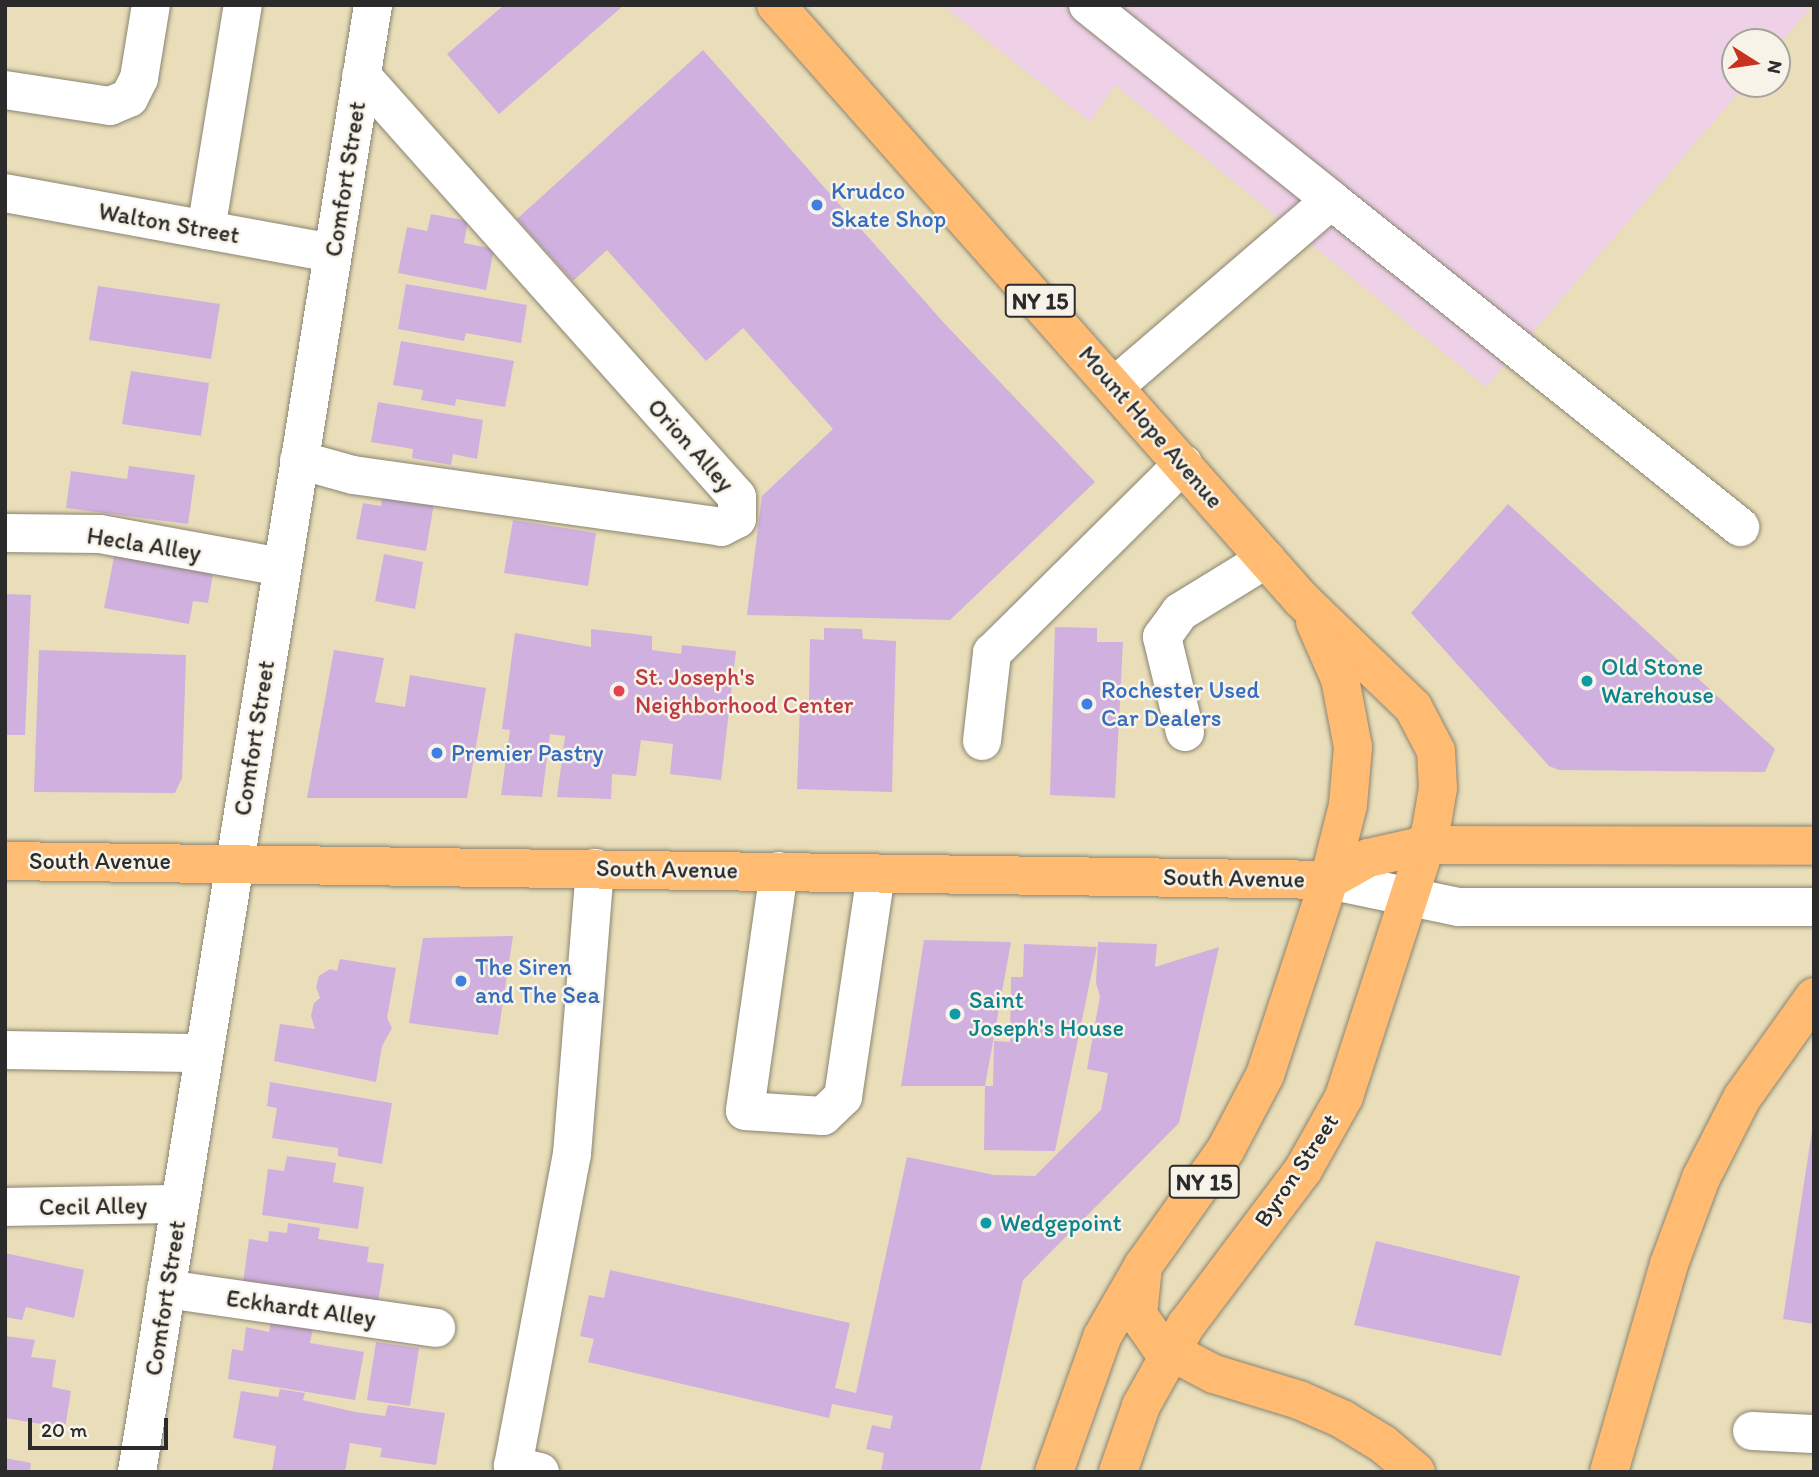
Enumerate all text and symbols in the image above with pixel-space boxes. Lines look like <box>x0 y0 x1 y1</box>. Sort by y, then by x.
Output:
north arrow <box>1721 28 1791 98</box>
text: N <box>1762 58 1788 76</box>
street label: Comfort Street <box>319 99 371 259</box>
place label: Krudco Skate Shop <box>831 177 946 233</box>
street label: Walton Street <box>96 196 242 250</box>
marker: Krudco Skate Shop <box>809 197 825 213</box>
road number: NY 15 <box>1003 282 1077 320</box>
street label: Mount Hope Avenue <box>1073 340 1229 514</box>
street label: Orion Alley <box>642 393 740 497</box>
street label: Hecla Alley <box>85 521 203 567</box>
place label: Old Stone Warehouse <box>1601 653 1714 709</box>
street label: Comfort Street <box>228 658 280 818</box>
place label: St. Joseph's Neighborhood Center <box>635 663 853 719</box>
marker: Old Stone Warehouse <box>1579 673 1595 689</box>
place label: Rochester Used Car Dealers <box>1101 676 1259 732</box>
marker: St. Joseph's Neighborhood Center <box>609 681 629 701</box>
marker: Rochester Used Car Dealers <box>1079 696 1095 712</box>
place label: Premier Pastry <box>451 739 604 767</box>
marker: Premier Pastry <box>429 745 445 761</box>
street label: South Avenue <box>30 847 170 875</box>
street label: South Avenue <box>596 853 738 885</box>
street label: South Avenue <box>1163 862 1305 894</box>
place label: The Siren and The Sea <box>475 953 599 1009</box>
marker: The Siren and The Sea <box>453 973 469 989</box>
place label: Saint Joseph's House <box>969 986 1124 1042</box>
marker: Saint Joseph's House <box>947 1006 963 1022</box>
street label: Byron Street <box>1248 1108 1344 1232</box>
road number: NY 15 <box>1167 1162 1241 1202</box>
street label: Cecil Alley <box>39 1191 147 1221</box>
place label: Wedgepoint <box>1000 1209 1122 1237</box>
marker: Wedgepoint <box>978 1215 994 1231</box>
street label: Comfort Street <box>139 1218 191 1378</box>
street label: Eckhardt Alley <box>224 1283 378 1333</box>
scale bar <box>32 1404 172 1448</box>
text: 20 m <box>41 1417 87 1442</box>

